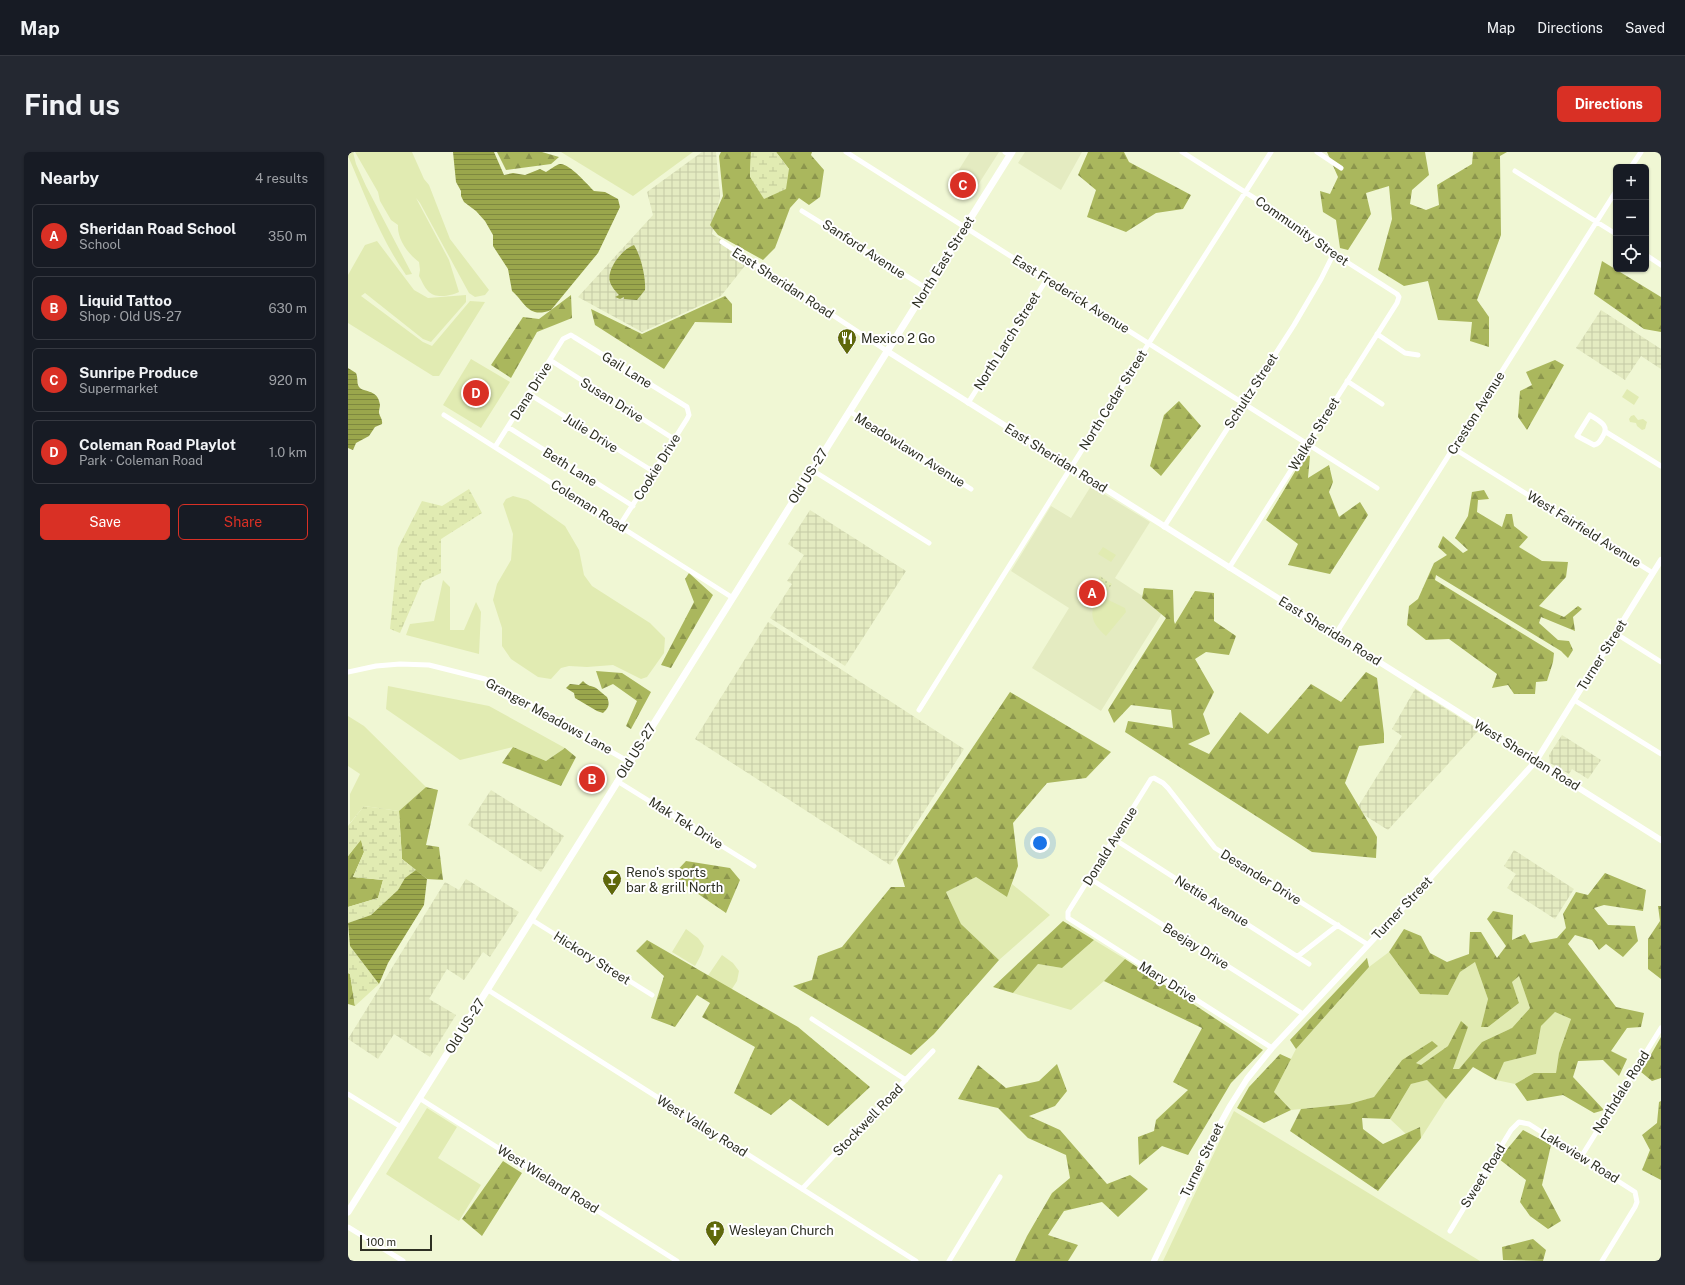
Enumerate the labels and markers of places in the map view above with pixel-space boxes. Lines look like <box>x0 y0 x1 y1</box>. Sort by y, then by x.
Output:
pin: C <box>950 170 976 200</box>
restaurant icon: Mexico 2 Go <box>836 327 858 355</box>
place label: Mexico 2 Go <box>861 331 935 346</box>
pin: D <box>463 378 489 408</box>
pin: A <box>1079 578 1105 608</box>
pin: B <box>579 764 605 794</box>
place label: Reno's sports bar & grill North <box>626 865 723 895</box>
bar icon: Reno's sports bar & grill North <box>601 868 623 896</box>
church icon: Wesleyan Church <box>704 1219 726 1247</box>
place label: Wesleyan Church <box>729 1223 834 1238</box>

